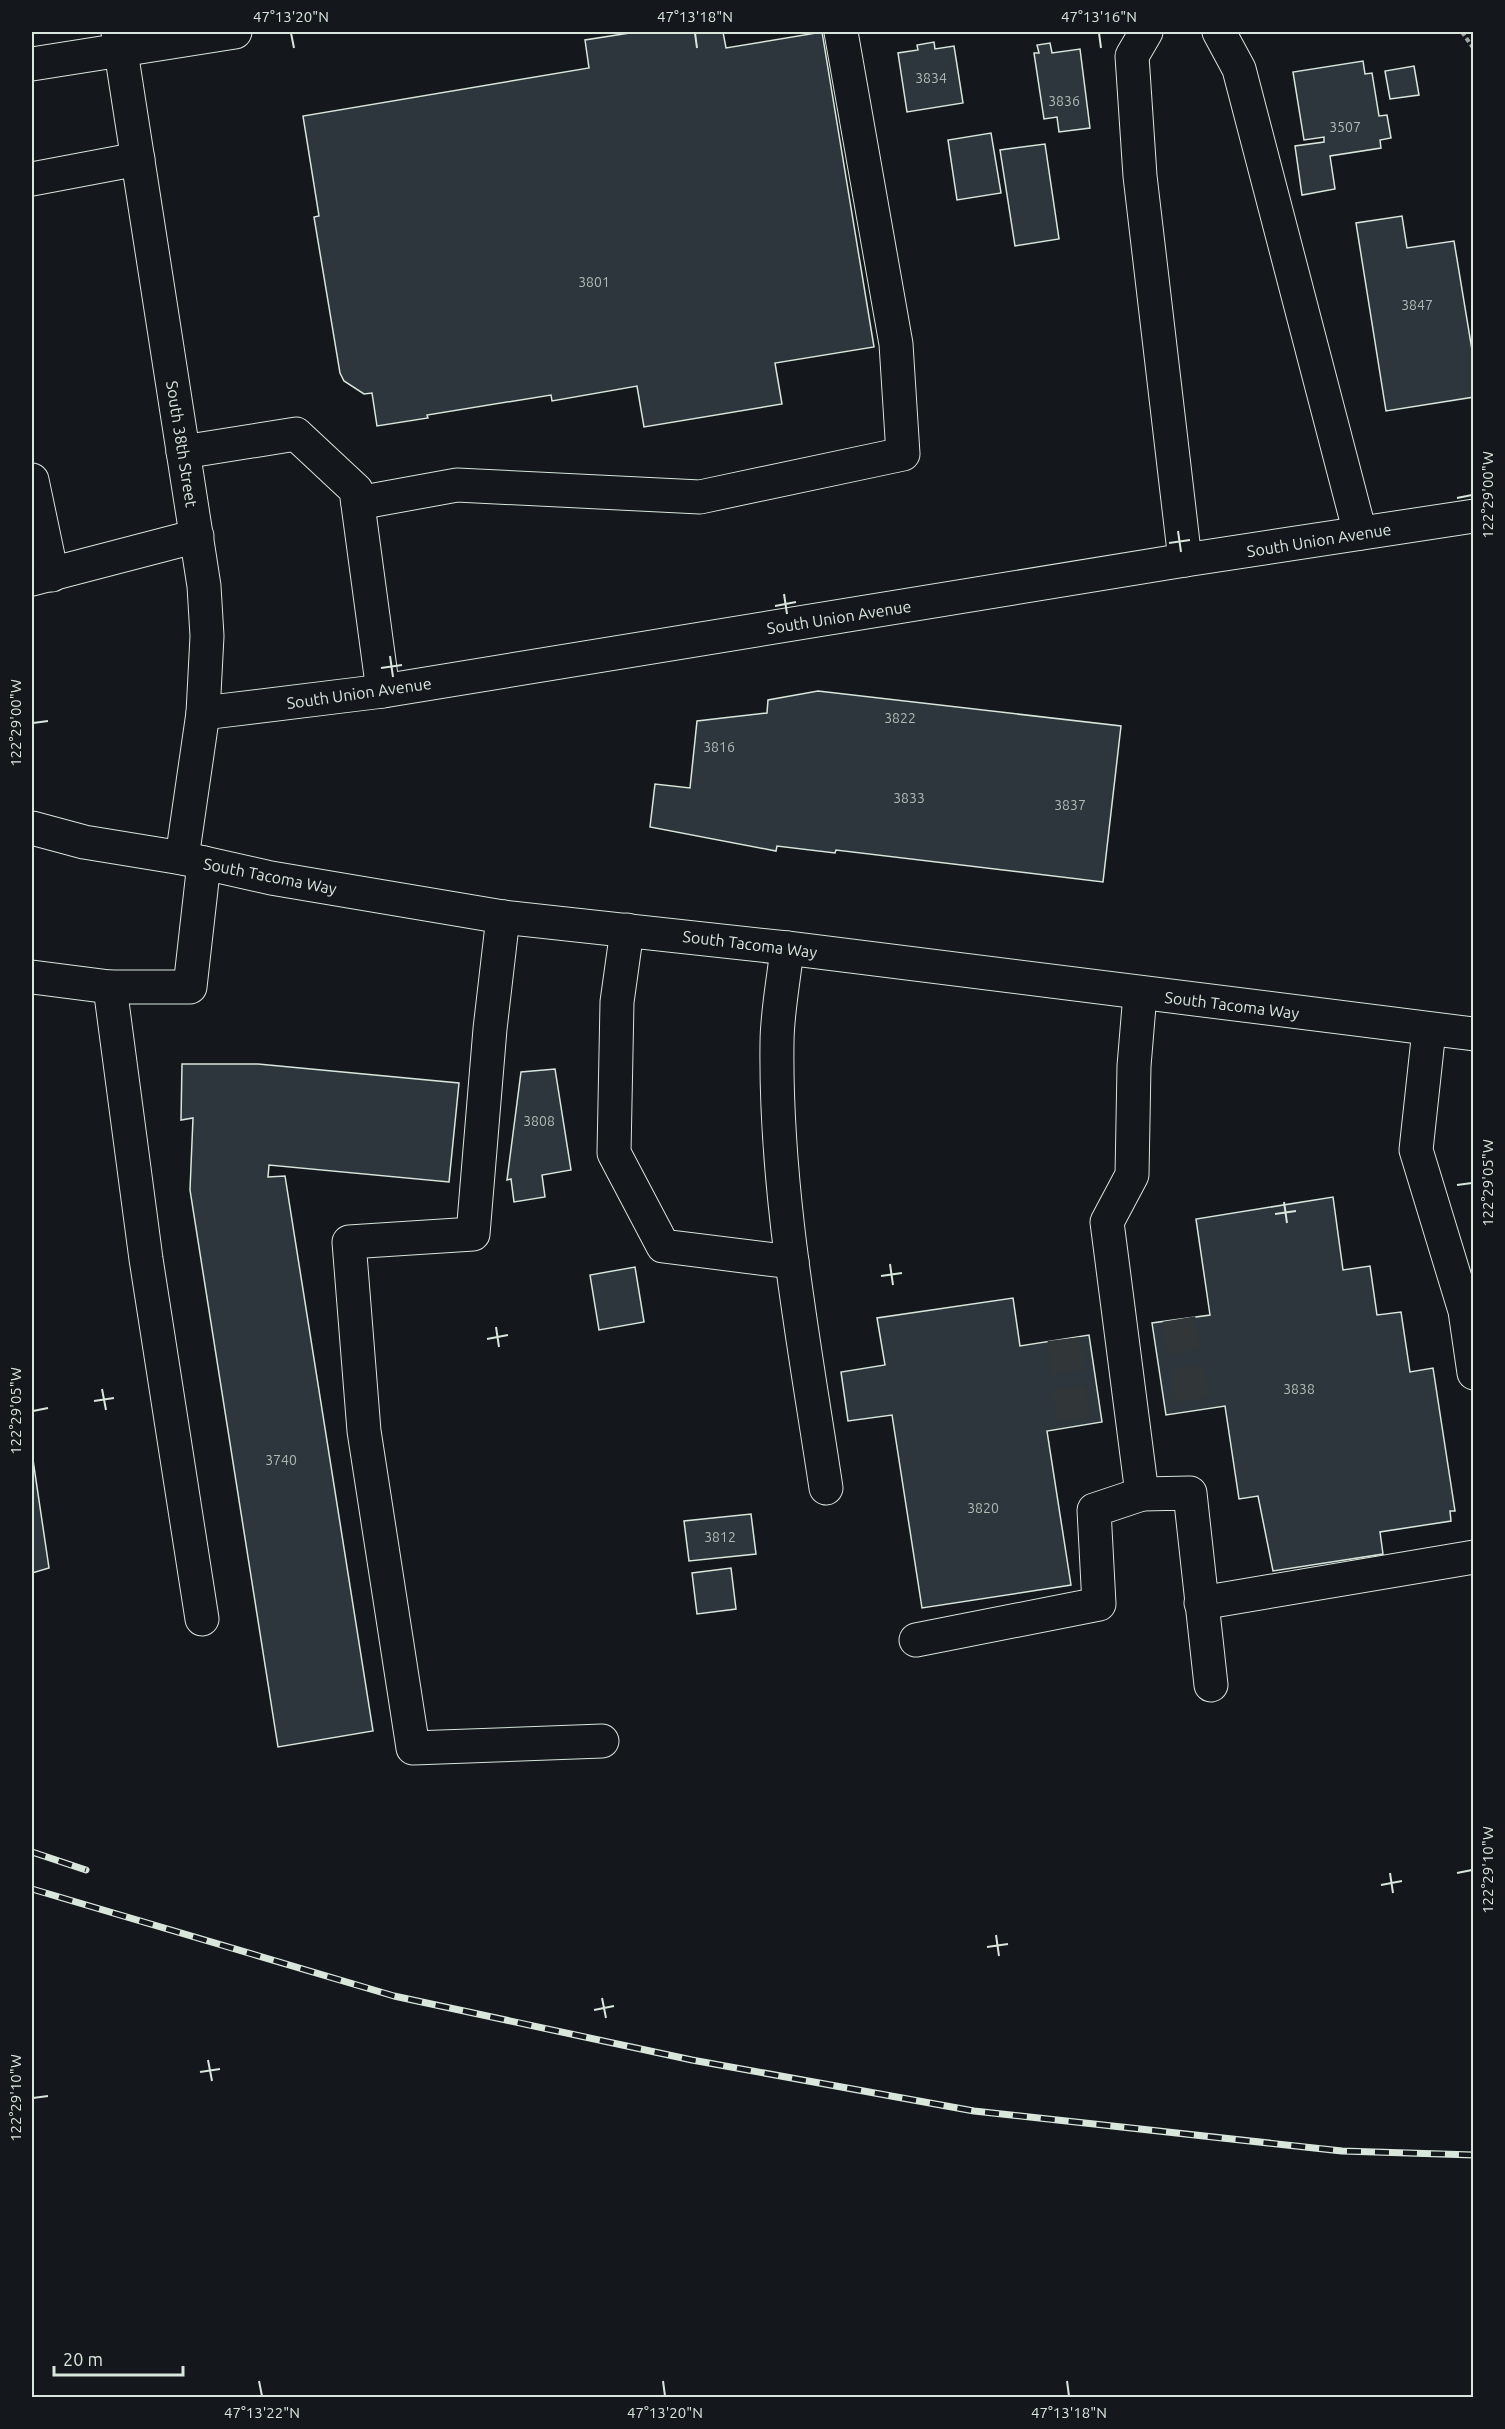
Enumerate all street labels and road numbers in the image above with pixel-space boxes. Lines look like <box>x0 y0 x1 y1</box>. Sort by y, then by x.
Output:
street label: South 38th Street <box>163 379 201 509</box>
street label: South Union Avenue <box>1245 520 1393 560</box>
street label: South Union Avenue <box>765 597 913 637</box>
street label: South Union Avenue <box>285 674 433 712</box>
street label: South Tacoma Way <box>202 854 338 898</box>
street label: South Tacoma Way <box>682 927 819 961</box>
street label: South Tacoma Way <box>1164 988 1301 1022</box>

